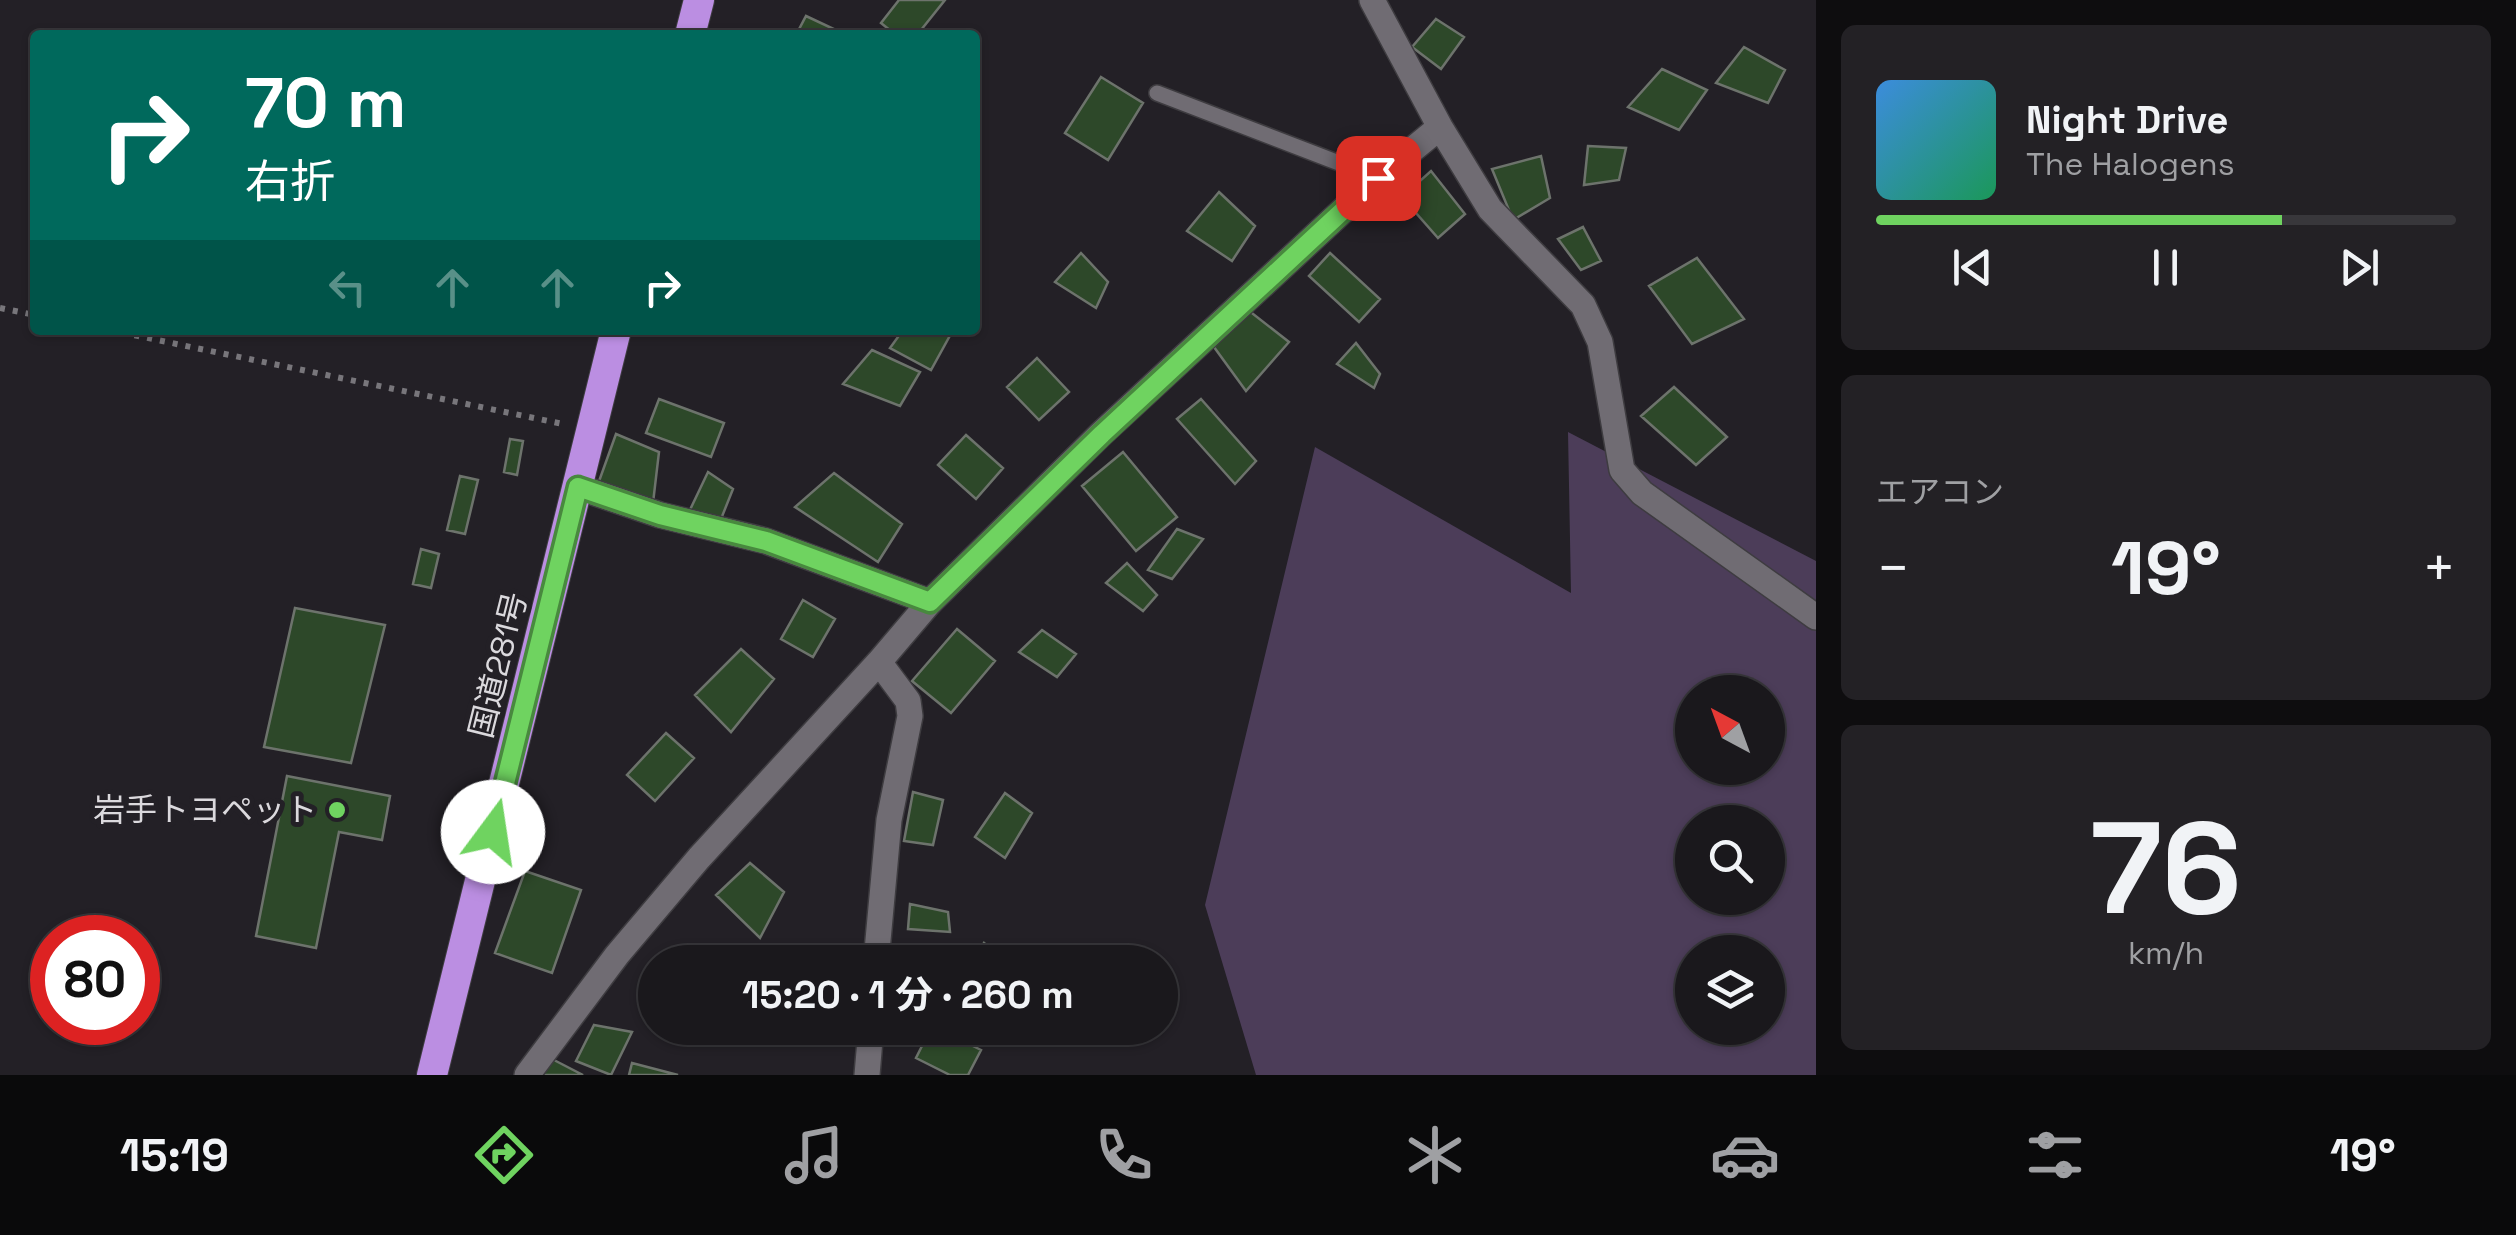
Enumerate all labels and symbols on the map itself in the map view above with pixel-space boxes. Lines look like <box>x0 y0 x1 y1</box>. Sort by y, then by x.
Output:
pin <box>1336 136 1421 221</box>
street label: 国道281号 <box>461 588 535 742</box>
north arrow <box>1675 675 1785 785</box>
position arrow <box>441 780 545 884</box>
place label: 岩手トヨペット <box>93 790 317 830</box>
marker: 岩手トヨペット <box>326 799 348 821</box>
speed limit sign: 80 <box>30 915 160 1045</box>

